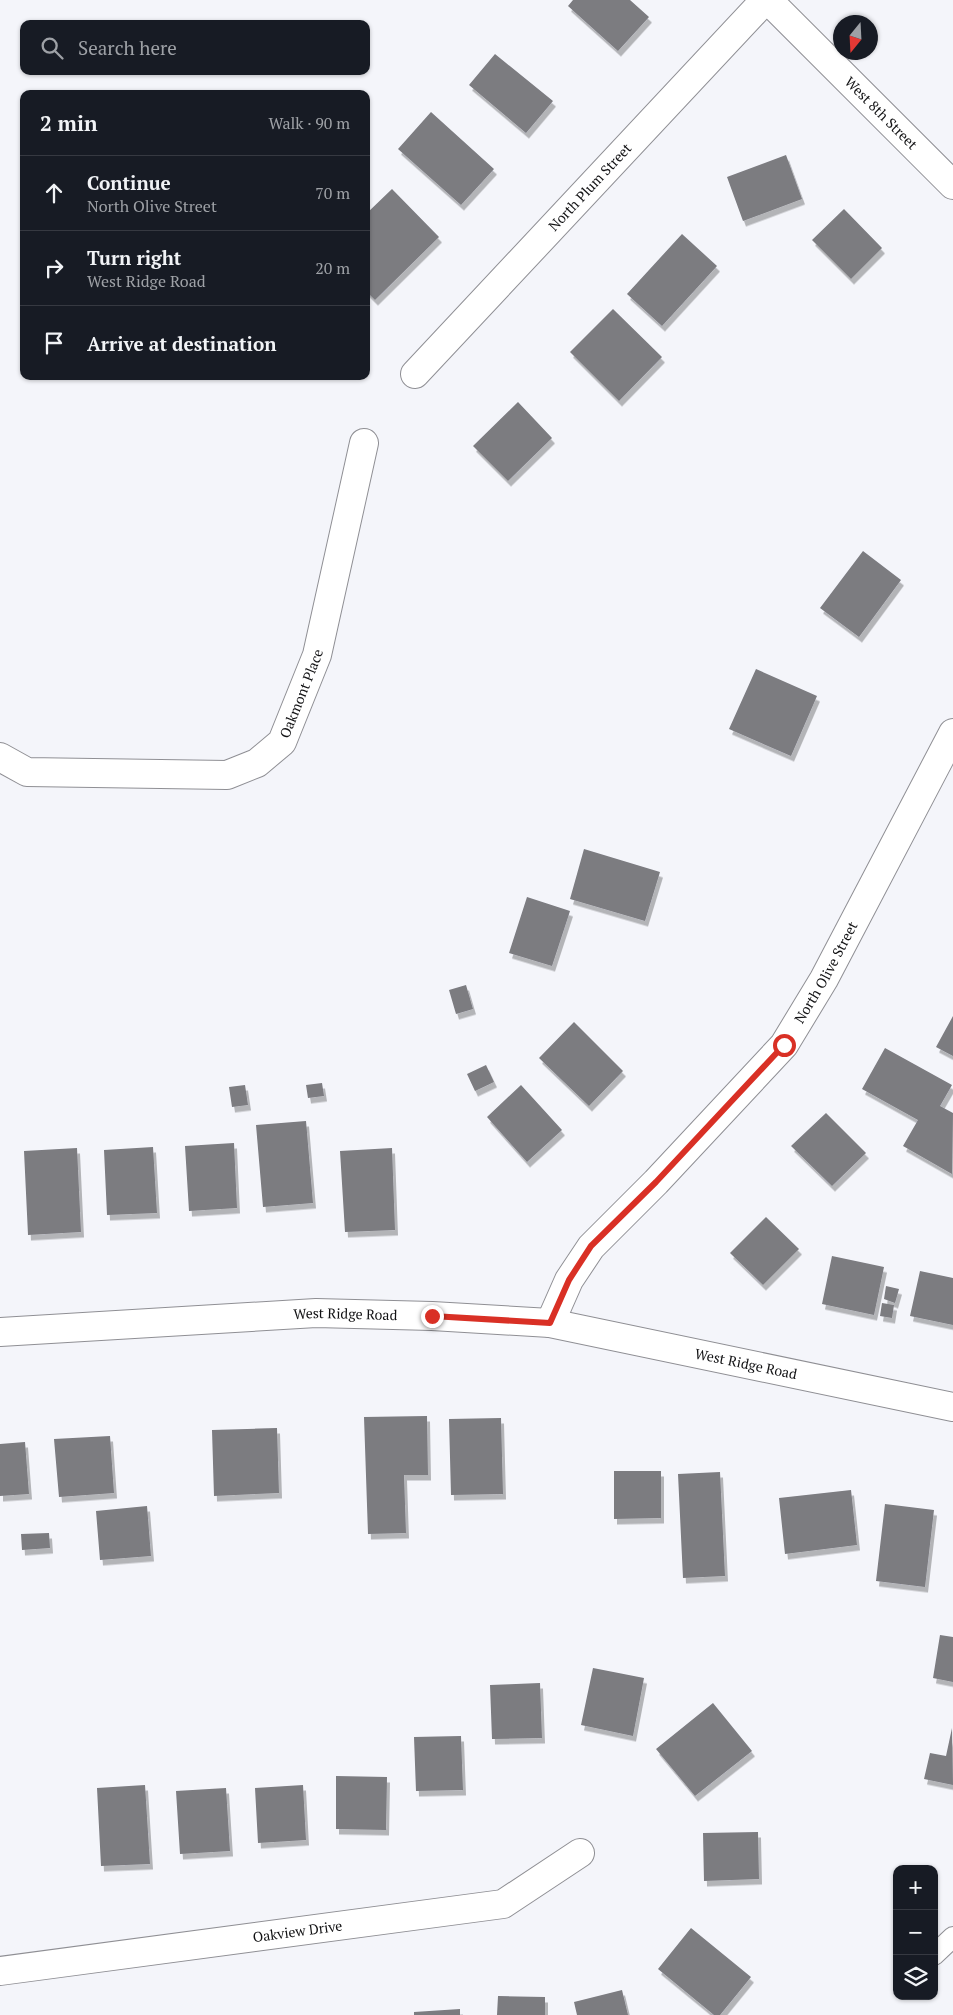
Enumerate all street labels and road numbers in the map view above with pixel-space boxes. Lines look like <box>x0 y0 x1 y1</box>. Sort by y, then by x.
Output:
street label: West 8th Street <box>841 72 923 154</box>
street label: North Plum Street <box>544 138 636 235</box>
street label: Oakmont Place <box>275 647 327 741</box>
street label: North Olive Street <box>789 917 862 1027</box>
street label: West Ridge Road <box>293 1303 398 1324</box>
street label: West Ridge Road <box>693 1343 799 1383</box>
street label: Oakview Drive <box>251 1916 343 1946</box>

